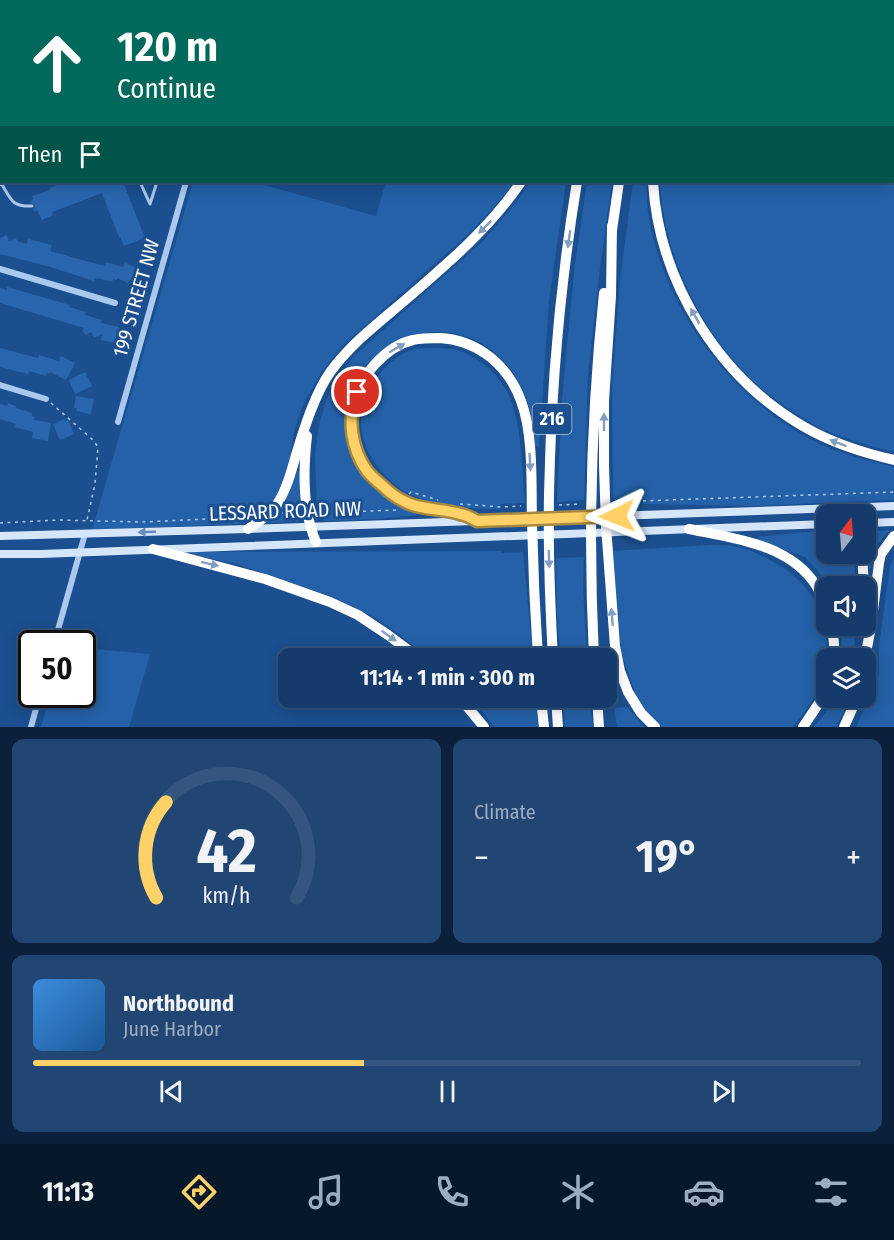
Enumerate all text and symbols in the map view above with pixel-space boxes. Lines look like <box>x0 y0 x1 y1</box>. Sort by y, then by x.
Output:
text: 120 m <box>117 22 218 72</box>
icon: ahead <box>18 24 96 102</box>
text: Continue <box>117 73 216 105</box>
icon: arrive <box>74 138 107 171</box>
text: Then <box>18 141 62 168</box>
one-way arrow <box>477 220 492 234</box>
one-way arrow <box>564 230 573 249</box>
street label: 199 STREET NW <box>108 236 164 360</box>
one-way arrow <box>690 307 700 324</box>
one-way arrow <box>389 343 406 353</box>
pin <box>331 366 382 417</box>
icon: arrive <box>340 375 373 408</box>
road number: 216 <box>532 404 572 434</box>
one-way arrow <box>599 413 609 432</box>
one-way arrow <box>829 438 847 447</box>
one-way arrow <box>526 453 535 472</box>
position arrow <box>585 484 649 548</box>
street label: LESSARD ROAD NW <box>208 496 362 526</box>
north arrow <box>816 504 876 564</box>
map controls <box>816 504 876 708</box>
one-way arrow <box>138 527 157 537</box>
one-way arrow <box>544 550 554 569</box>
one-way arrow <box>201 559 219 569</box>
button: sound <box>816 576 876 636</box>
one-way arrow <box>607 608 617 627</box>
speed limit sign: 50 <box>18 630 96 708</box>
one-way arrow <box>381 630 397 642</box>
button: layers <box>816 648 876 708</box>
text: 11:14 · 1 min · 300 m <box>360 664 535 691</box>
text: Climate <box>474 800 536 824</box>
text: 42 <box>196 814 257 889</box>
text: 19° <box>636 830 699 884</box>
text: − <box>474 838 489 878</box>
text: + <box>846 838 861 878</box>
text: km/h <box>203 883 250 909</box>
text: Northbound <box>123 990 234 1017</box>
text: June Harbor <box>123 1017 221 1041</box>
icon: previous <box>155 1075 188 1108</box>
icon: pause <box>431 1075 464 1108</box>
icon: next <box>707 1075 740 1108</box>
icon: directions <box>178 1171 220 1213</box>
icon: music <box>305 1171 347 1213</box>
icon: phone <box>431 1171 473 1213</box>
icon: climate <box>557 1171 599 1213</box>
icon: car <box>683 1171 725 1213</box>
icon: filters <box>810 1171 852 1213</box>
text: 11:13 <box>42 1176 94 1208</box>

